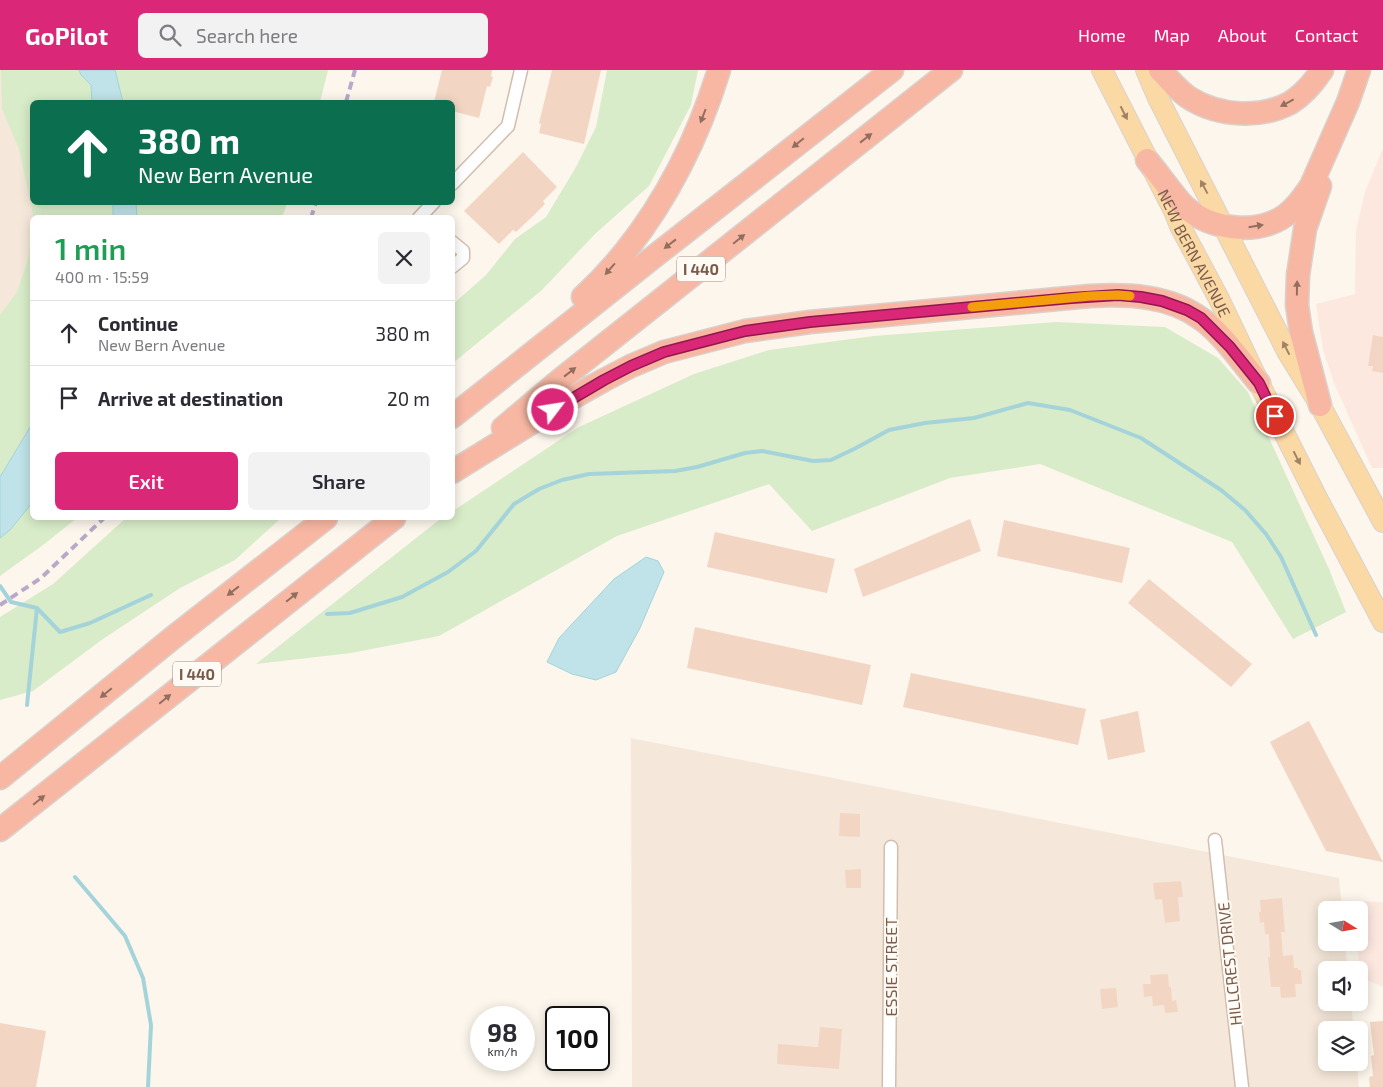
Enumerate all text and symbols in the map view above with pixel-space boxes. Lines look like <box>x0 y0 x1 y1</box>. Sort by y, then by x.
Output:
search box <box>138 13 488 58</box>
text: GoPilot <box>25 21 108 50</box>
icon: search <box>156 21 184 49</box>
text: Search here <box>196 24 298 47</box>
text: Home <box>1078 24 1126 46</box>
text: Map <box>1154 24 1190 46</box>
text: About <box>1218 24 1267 46</box>
text: Contact <box>1295 24 1358 46</box>
one-way arrow <box>1280 99 1294 107</box>
one-way arrow <box>1120 106 1128 121</box>
one-way arrow <box>699 109 707 124</box>
text: 380 m <box>138 119 240 161</box>
icon: ahead <box>55 120 120 185</box>
one-way arrow <box>859 132 872 143</box>
one-way arrow <box>792 138 805 149</box>
text: New Bern Avenue <box>138 161 313 187</box>
one-way arrow <box>1200 180 1208 195</box>
street label: NEW BERN AVENUE <box>1155 185 1235 320</box>
one-way arrow <box>1249 222 1265 230</box>
text: 1 min <box>55 230 126 266</box>
button: close <box>378 232 430 284</box>
one-way arrow <box>732 233 745 244</box>
one-way arrow <box>664 238 677 249</box>
road number: I 440 <box>677 256 725 282</box>
one-way arrow <box>605 263 616 276</box>
text: 400 m · 15:59 <box>55 267 149 286</box>
one-way arrow <box>1294 280 1302 296</box>
text: Continue <box>98 312 178 335</box>
icon: ahead <box>55 319 83 347</box>
text: 380 m <box>376 322 430 345</box>
text: New Bern Avenue <box>98 335 225 354</box>
one-way arrow <box>1282 341 1290 355</box>
one-way arrow <box>564 367 577 377</box>
position arrow <box>526 383 578 435</box>
icon: arrive <box>55 384 83 412</box>
text: Arrive at destination <box>98 387 283 410</box>
text: 20 m <box>387 387 430 410</box>
pin <box>1254 395 1296 437</box>
icon: arrive <box>1261 402 1289 430</box>
one-way arrow <box>1293 451 1301 465</box>
button: Exit <box>55 452 238 510</box>
button: Share <box>248 452 430 510</box>
one-way arrow <box>227 586 240 597</box>
one-way arrow <box>285 592 298 603</box>
road number: I 440 <box>173 662 221 686</box>
one-way arrow <box>99 687 112 698</box>
one-way arrow <box>159 693 172 704</box>
one-way arrow <box>32 795 45 806</box>
street label: HILLCREST DRIVE <box>1213 901 1245 1027</box>
north arrow <box>1318 901 1368 951</box>
map controls <box>1318 901 1368 1071</box>
street label: ESSIE STREET <box>881 917 900 1017</box>
button: sound <box>1318 961 1368 1011</box>
speed limit sign: 100 <box>545 1006 610 1071</box>
text: 98 <box>487 1017 518 1047</box>
button: layers <box>1318 1021 1368 1071</box>
text: km/h <box>488 1044 517 1058</box>

